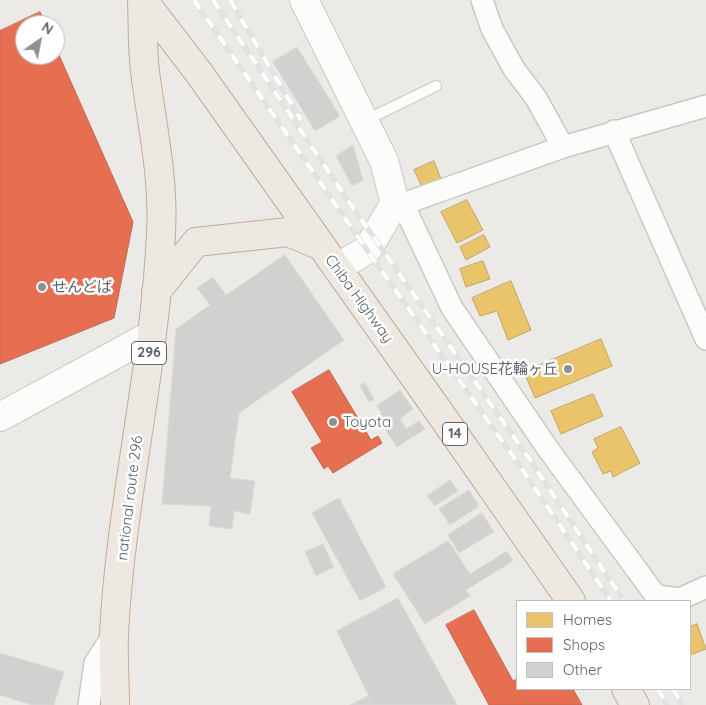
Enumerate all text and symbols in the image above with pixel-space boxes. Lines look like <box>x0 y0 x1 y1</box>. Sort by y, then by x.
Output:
north arrow <box>15 15 65 65</box>
text: N <box>38 18 57 39</box>
street label: Chiba Highway <box>321 251 397 347</box>
place label: せんどば <box>52 278 112 296</box>
marker: せんどば <box>36 281 48 293</box>
road number: 296 <box>132 342 166 364</box>
place label: U-HOUSE花輪ヶ丘 <box>432 360 558 378</box>
marker: U-HOUSE花輪ヶ丘 <box>562 363 574 375</box>
place label: Toyota <box>343 413 391 431</box>
marker: Toyota <box>327 416 339 428</box>
road number: 14 <box>442 422 468 446</box>
street label: national route 296 <box>113 434 147 562</box>
legend <box>516 600 691 690</box>
text: Homes <box>563 610 612 629</box>
text: Shops <box>563 635 605 654</box>
text: Other <box>563 660 602 679</box>

